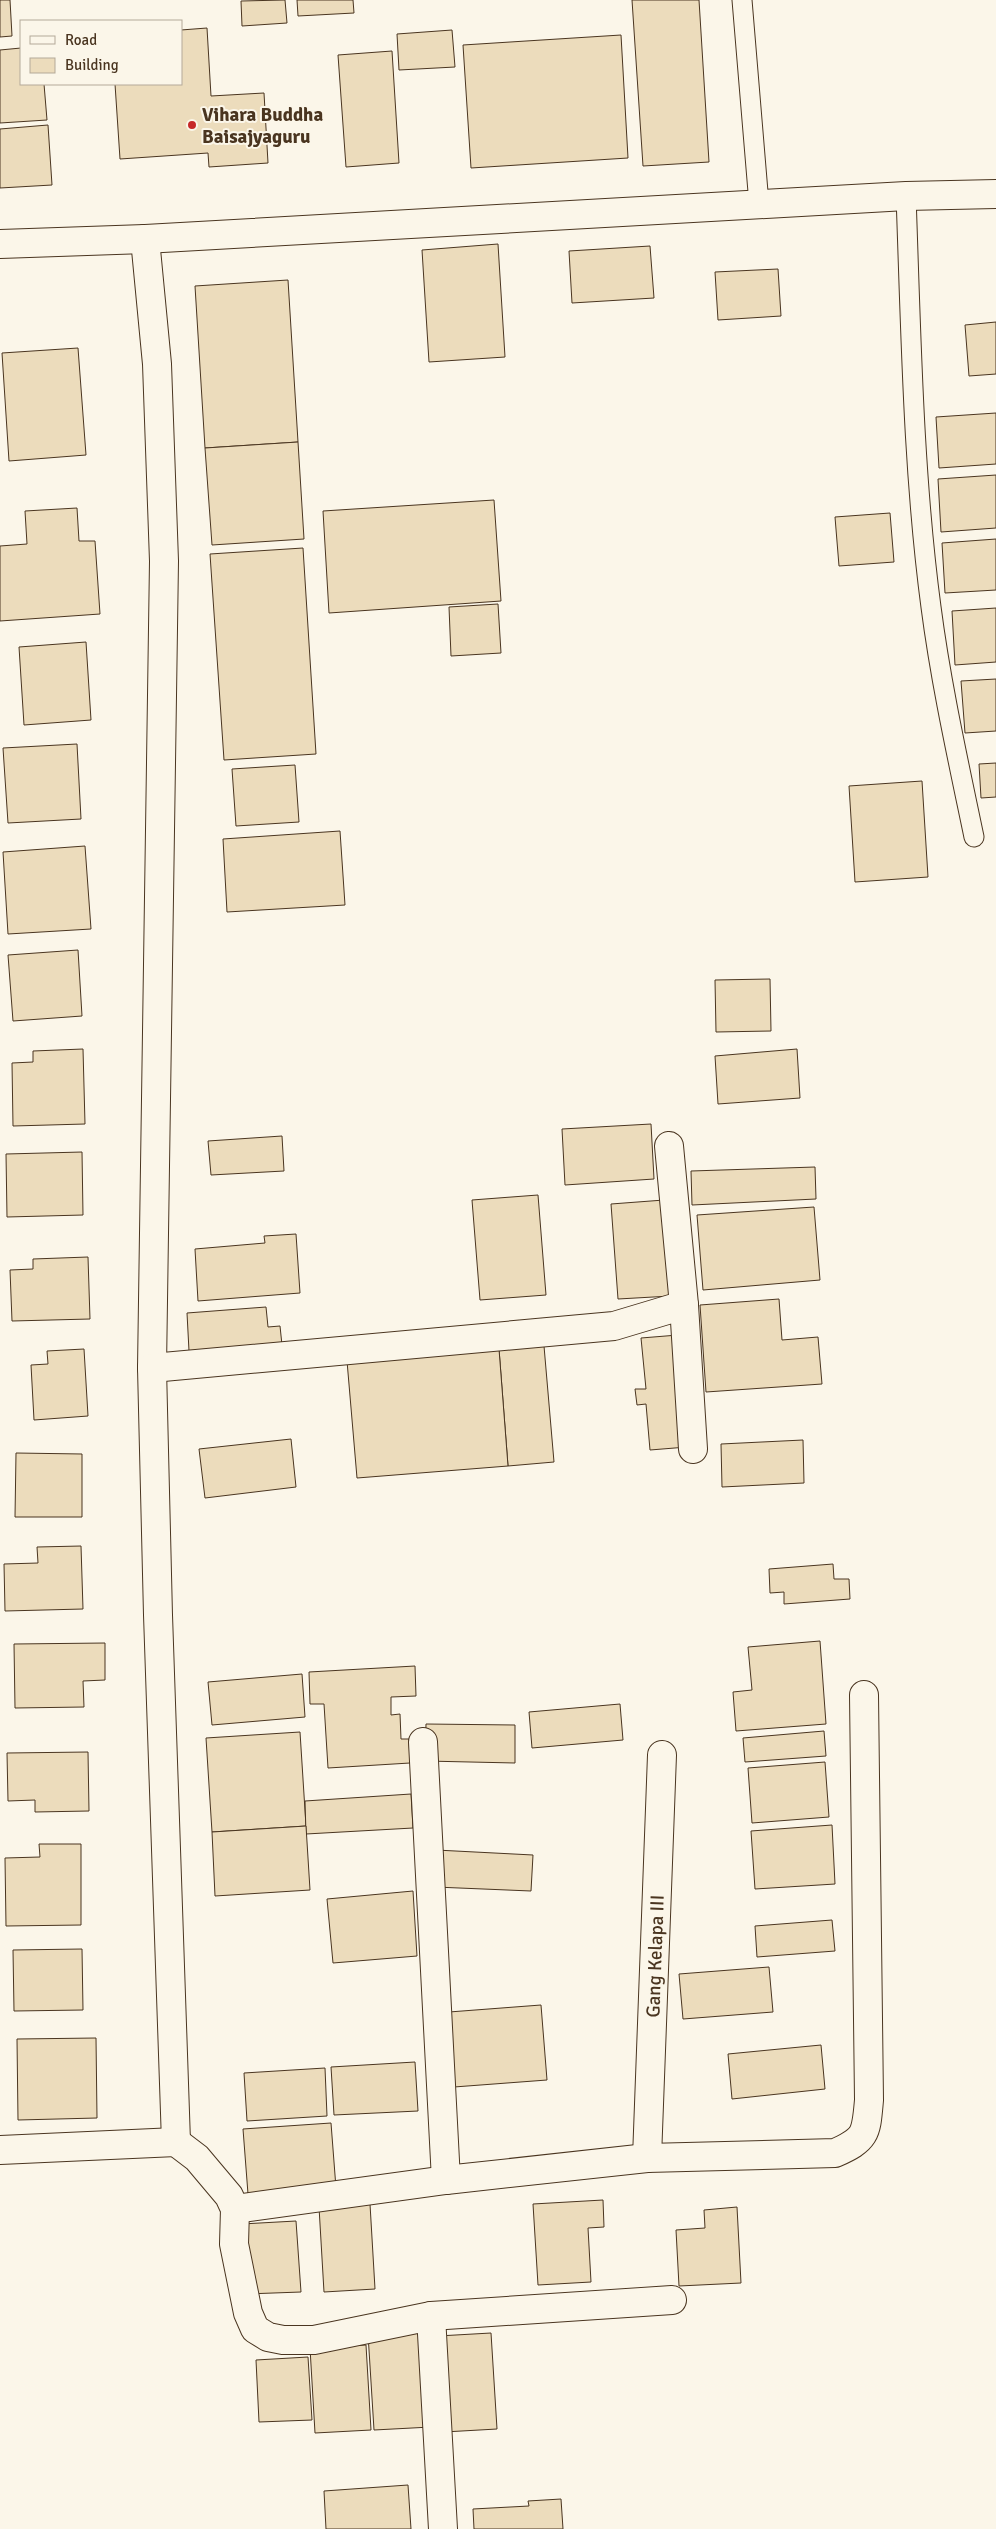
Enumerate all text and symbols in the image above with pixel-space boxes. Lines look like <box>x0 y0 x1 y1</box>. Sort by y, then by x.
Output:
legend <box>20 20 182 85</box>
text: Road <box>65 31 97 49</box>
text: Building <box>65 56 119 74</box>
place label: Vihara Buddha Baisajyaguru <box>202 103 323 149</box>
marker: Vihara Buddha Baisajyaguru <box>186 119 198 131</box>
street label: Gang Kelapa III <box>641 1894 670 2018</box>

